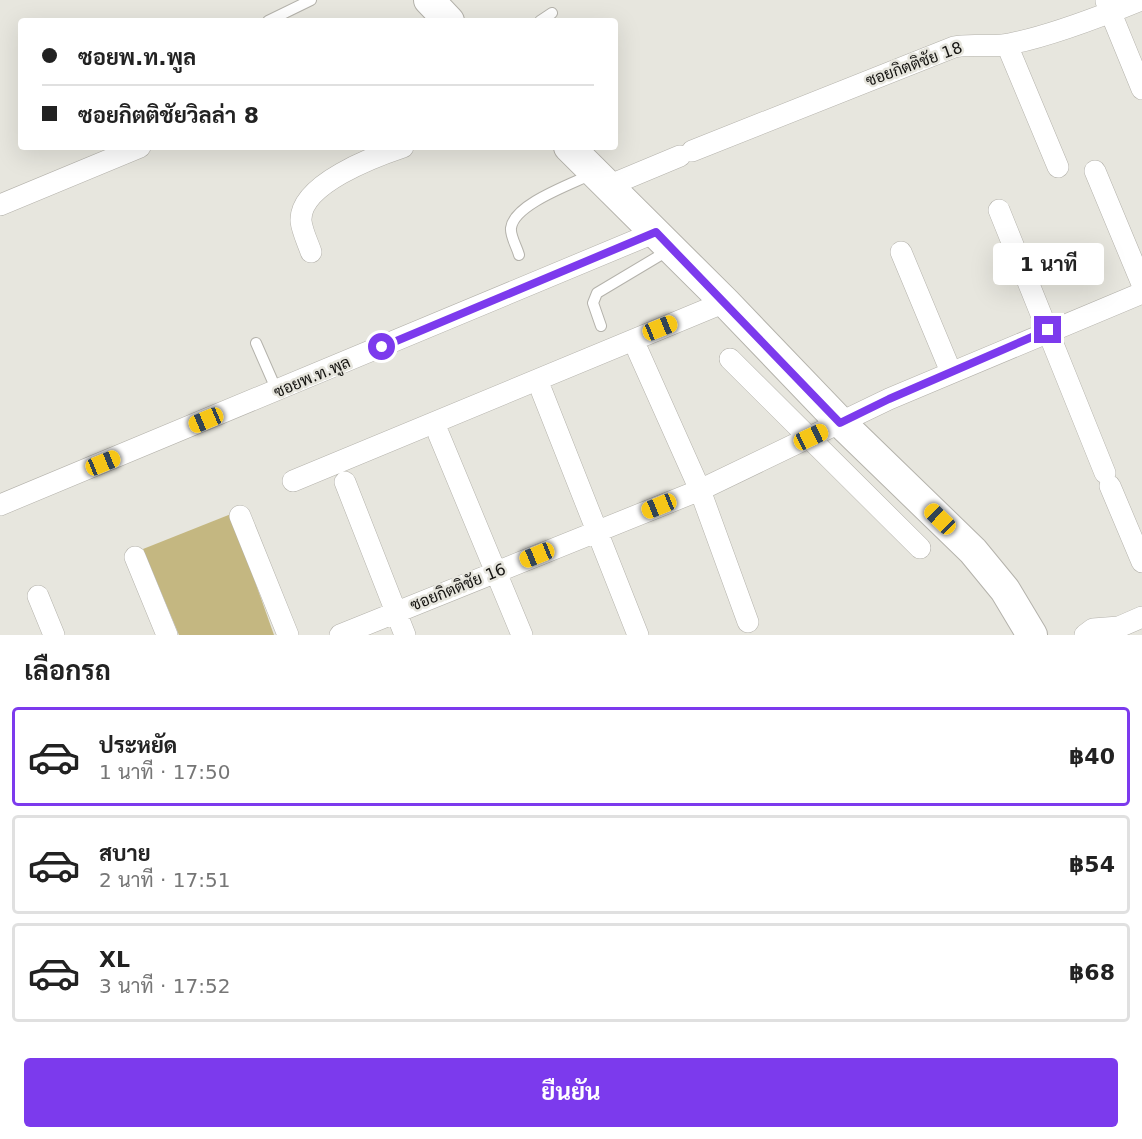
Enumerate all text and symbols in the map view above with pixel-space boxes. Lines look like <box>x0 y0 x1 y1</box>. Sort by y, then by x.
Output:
street label: ซอยกิตติชัย 18 <box>863 37 965 90</box>
text: ซอยพ.ท.พูล <box>78 45 196 70</box>
text: ซอยกิตติชัยวิลล่า 8 <box>78 103 259 128</box>
callout: 1 นาที <box>992 243 1104 285</box>
text: 1 นาที <box>1020 252 1077 276</box>
car <box>640 313 680 343</box>
route end <box>1034 316 1061 343</box>
route start <box>368 333 395 360</box>
street label: ซอยพ.ท.พูล <box>271 352 354 403</box>
car <box>186 405 226 435</box>
car <box>791 421 831 453</box>
car <box>83 448 123 478</box>
car <box>639 491 679 521</box>
car <box>921 500 959 538</box>
car <box>517 540 557 570</box>
street label: ซอยกิตติชัย 16 <box>407 558 509 615</box>
text: เลือกรถ <box>24 655 111 686</box>
icon: car <box>27 730 81 784</box>
text: ประหยัด <box>99 733 177 758</box>
text: ฿40 <box>1069 744 1115 769</box>
text: 1 นาที · 17:50 <box>99 760 230 784</box>
icon: car <box>27 838 81 892</box>
text: สบาย <box>99 841 151 866</box>
text: ฿54 <box>1069 852 1115 877</box>
text: 2 นาที · 17:51 <box>99 868 230 892</box>
icon: car <box>27 946 81 1000</box>
text: XL <box>99 947 130 972</box>
text: ฿68 <box>1069 960 1115 985</box>
text: 3 นาที · 17:52 <box>99 974 230 998</box>
button: ยืนยัน <box>24 1058 1118 1127</box>

